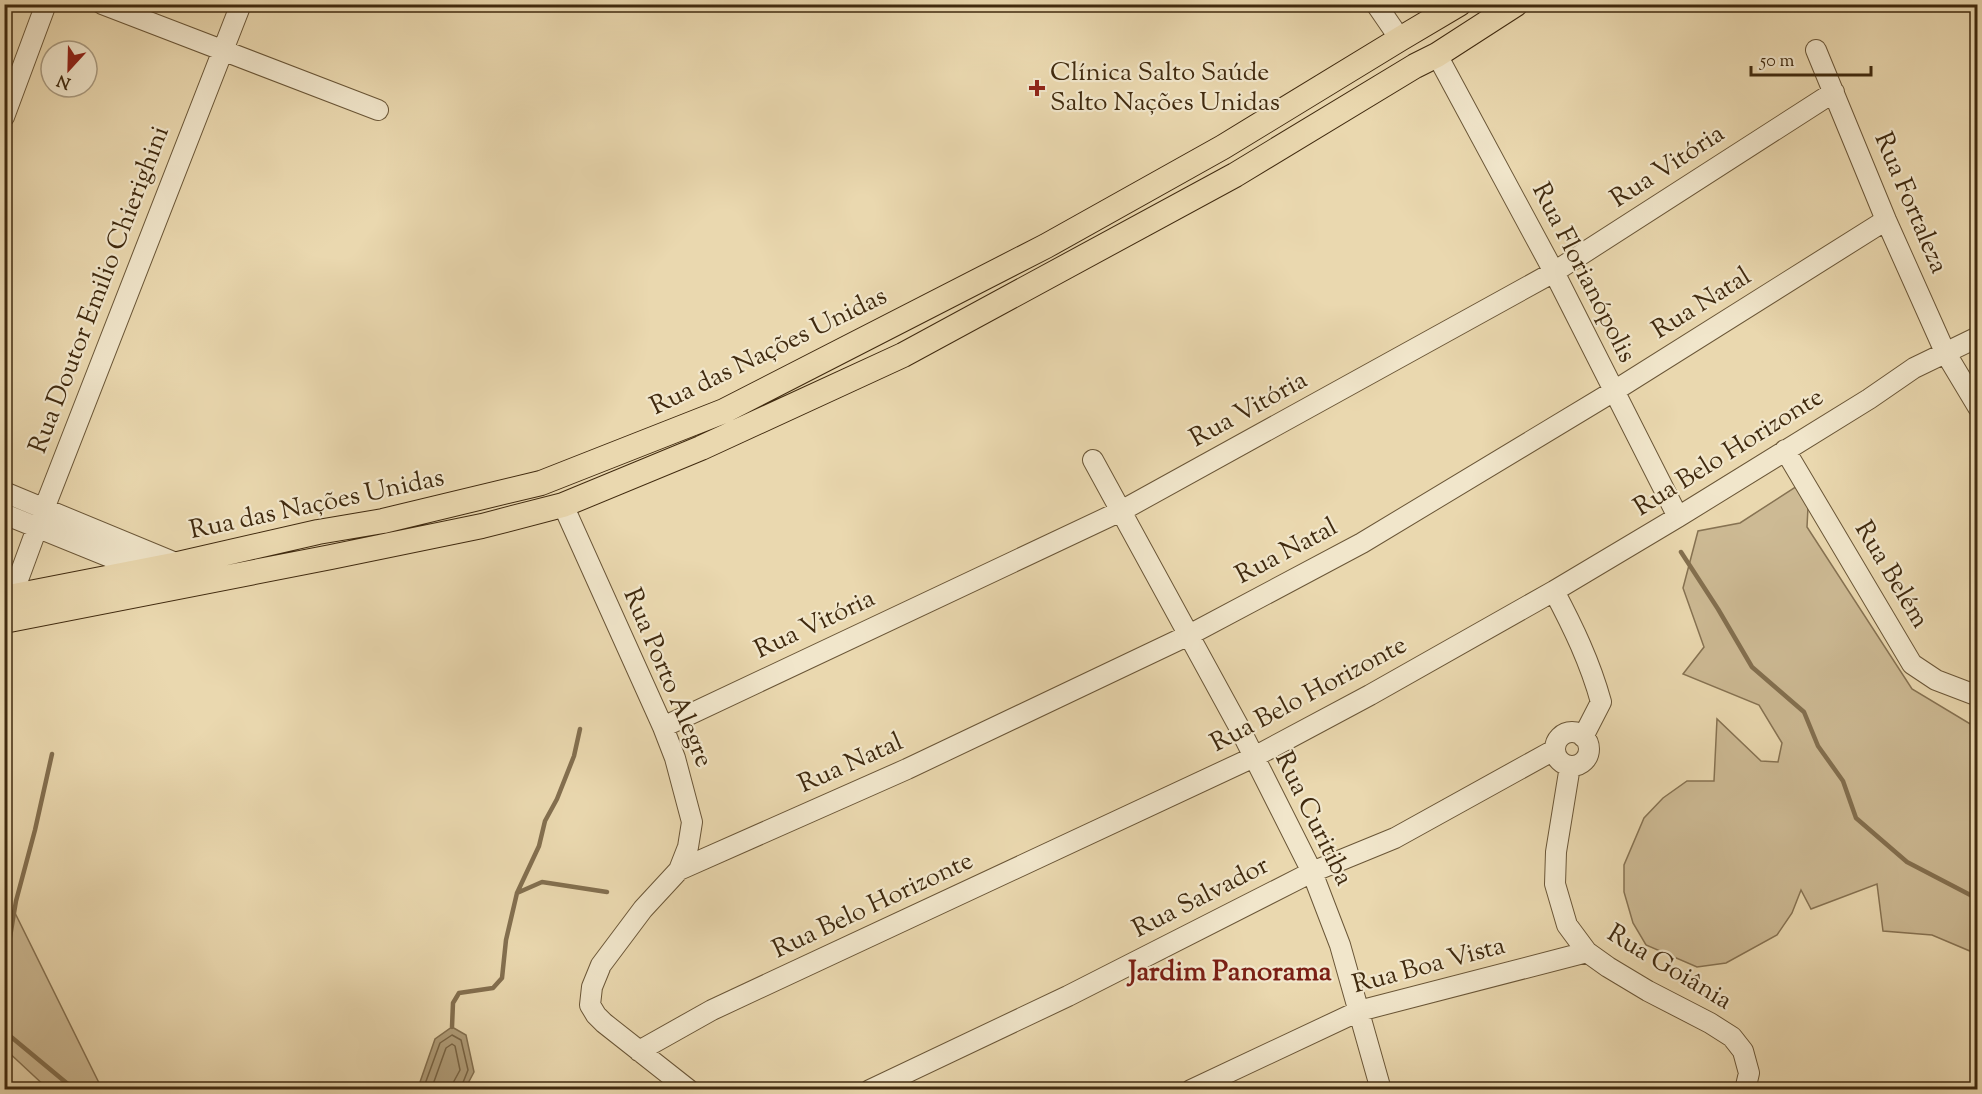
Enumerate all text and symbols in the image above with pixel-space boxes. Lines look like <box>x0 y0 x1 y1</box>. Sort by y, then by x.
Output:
north arrow <box>39 39 99 99</box>
scale bar <box>1751 39 1871 77</box>
text: 50 m <box>1759 49 1795 75</box>
place label: Clínica Salto Saúde Salto Nações Unidas <box>1050 55 1280 122</box>
text: N <box>54 67 75 94</box>
marker: Clínica Salto Saúde Salto Nações Unidas <box>1028 79 1046 97</box>
street label: Rua Vitória <box>1604 116 1732 218</box>
street label: Rua Doutor Emilio Chierighini <box>20 121 180 459</box>
street label: Rua Fortaleza <box>1864 127 1956 279</box>
street label: Rua Florianópolis <box>1522 177 1644 369</box>
street label: Rua Natal <box>1645 259 1759 349</box>
street label: Rua das Nações Unidas <box>644 278 894 426</box>
street label: Rua Vitória <box>1183 362 1315 458</box>
street label: Rua Belo Horizonte <box>1627 380 1831 526</box>
street label: Rua das Nações Unidas <box>186 460 448 550</box>
street label: Rua Natal <box>1229 510 1345 594</box>
street label: Rua Belém <box>1844 514 1938 636</box>
street label: Rua Vitória <box>749 581 881 669</box>
street label: Rua Porto Alegre <box>613 583 721 773</box>
street label: Rua Belo Horizonte <box>1204 628 1414 762</box>
street label: Rua Natal <box>793 725 909 803</box>
street label: Rua Curitiba <box>1265 746 1361 892</box>
street label: Rua Belo Horizonte <box>767 843 979 969</box>
street label: Rua Salvador <box>1126 848 1276 948</box>
street label: Rua Goiânia <box>1599 916 1739 1020</box>
street label: Rua Boa Vista <box>1349 928 1509 1004</box>
district label: Jardim Panorama <box>1126 953 1332 993</box>

